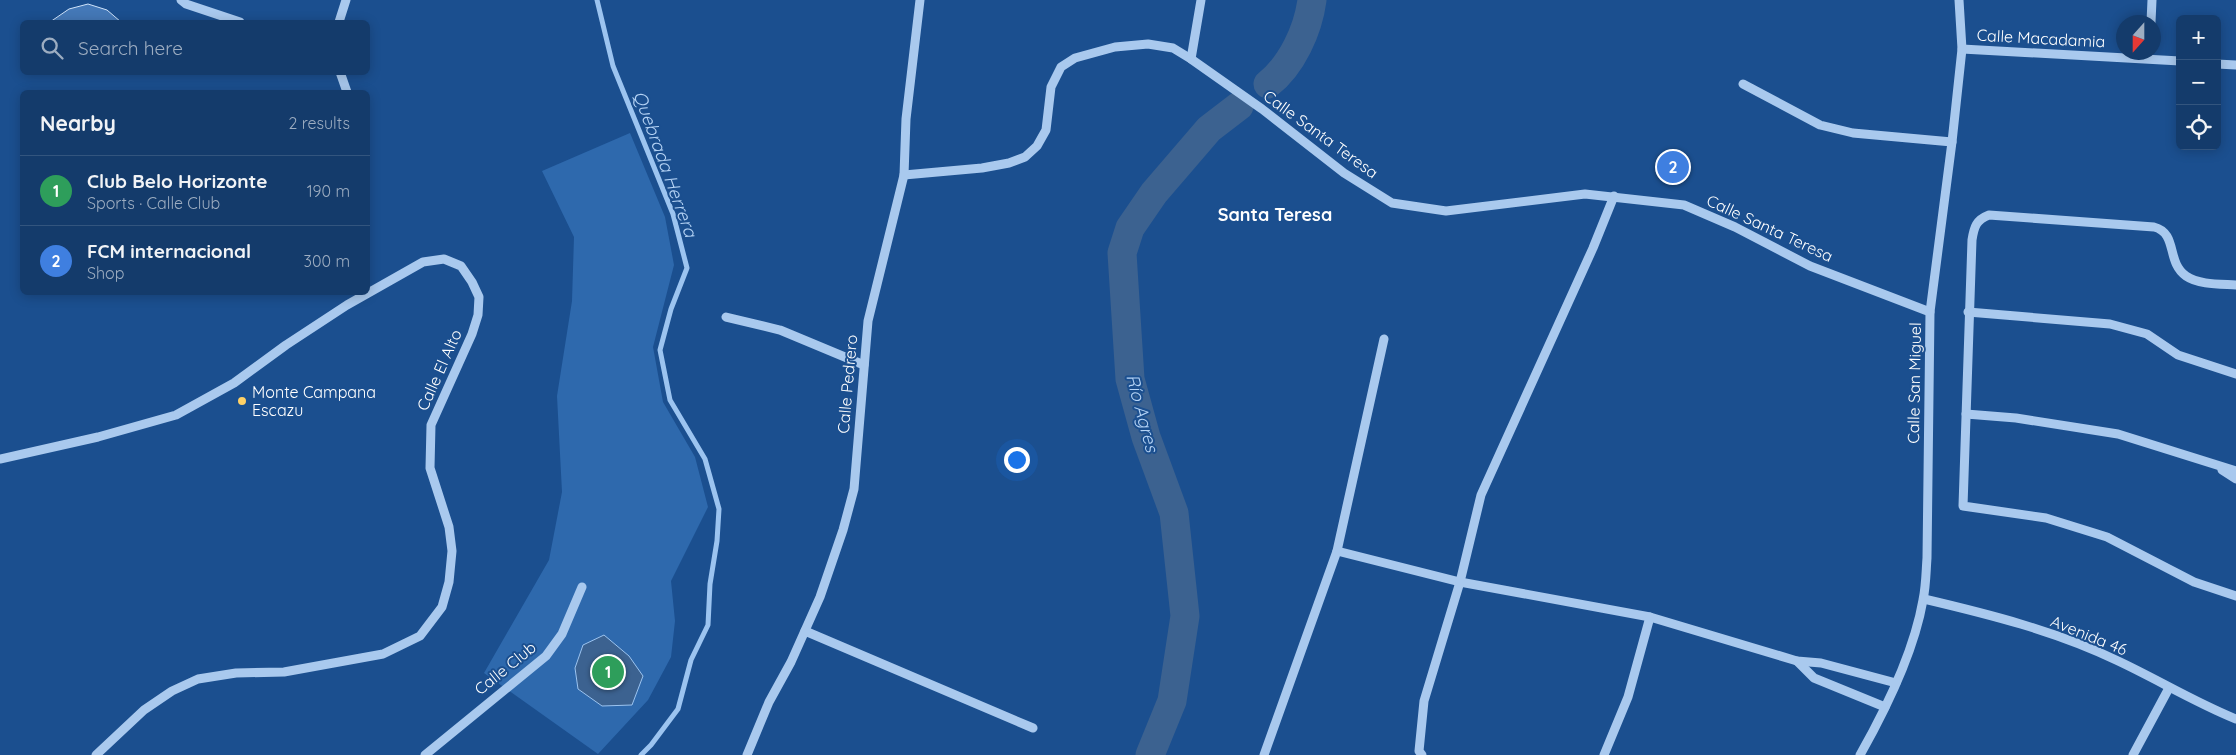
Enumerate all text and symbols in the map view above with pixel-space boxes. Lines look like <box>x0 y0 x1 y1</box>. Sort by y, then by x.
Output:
north arrow <box>2116 15 2161 60</box>
map controls <box>2176 15 2221 150</box>
button: + <box>2176 15 2221 60</box>
search box <box>20 20 370 75</box>
street label: Calle Macadamia <box>1976 25 2106 51</box>
icon: search <box>38 34 66 62</box>
text: Search here <box>78 36 183 60</box>
button: − <box>2176 60 2221 105</box>
street label: Calle Santa Teresa <box>1260 86 1382 182</box>
water label: Quebrada Herrera <box>628 88 703 241</box>
button: locate <box>2176 105 2221 150</box>
text: Nearby <box>40 110 116 136</box>
text: 2 results <box>288 113 350 133</box>
pin: 2 <box>1657 148 1689 186</box>
text: Club Belo Horizonte <box>87 169 267 193</box>
text: 1 <box>53 181 59 201</box>
text: 190 m <box>307 181 350 201</box>
street label: Calle Santa Teresa <box>1704 190 1836 266</box>
text: Sports · Calle Club <box>87 193 220 213</box>
district label: Santa Teresa <box>1218 203 1332 226</box>
text: FCM internacional <box>87 239 251 263</box>
text: 2 <box>51 251 61 271</box>
text: 300 m <box>304 251 350 271</box>
text: Shop <box>87 263 124 283</box>
street label: Calle San Miguel <box>1903 322 1925 444</box>
street label: Calle El Alto <box>412 326 466 414</box>
street label: Calle Pedrero <box>833 334 861 434</box>
water label: Río Agres <box>1121 371 1164 456</box>
place label: Monte Campana Escazu <box>252 382 376 420</box>
marker: Monte Campana Escazu <box>236 395 248 407</box>
your location <box>1004 447 1030 473</box>
street label: Avenida 46 <box>2048 611 2131 660</box>
street label: Calle Club <box>470 637 540 699</box>
pin: 1 <box>592 653 624 691</box>

